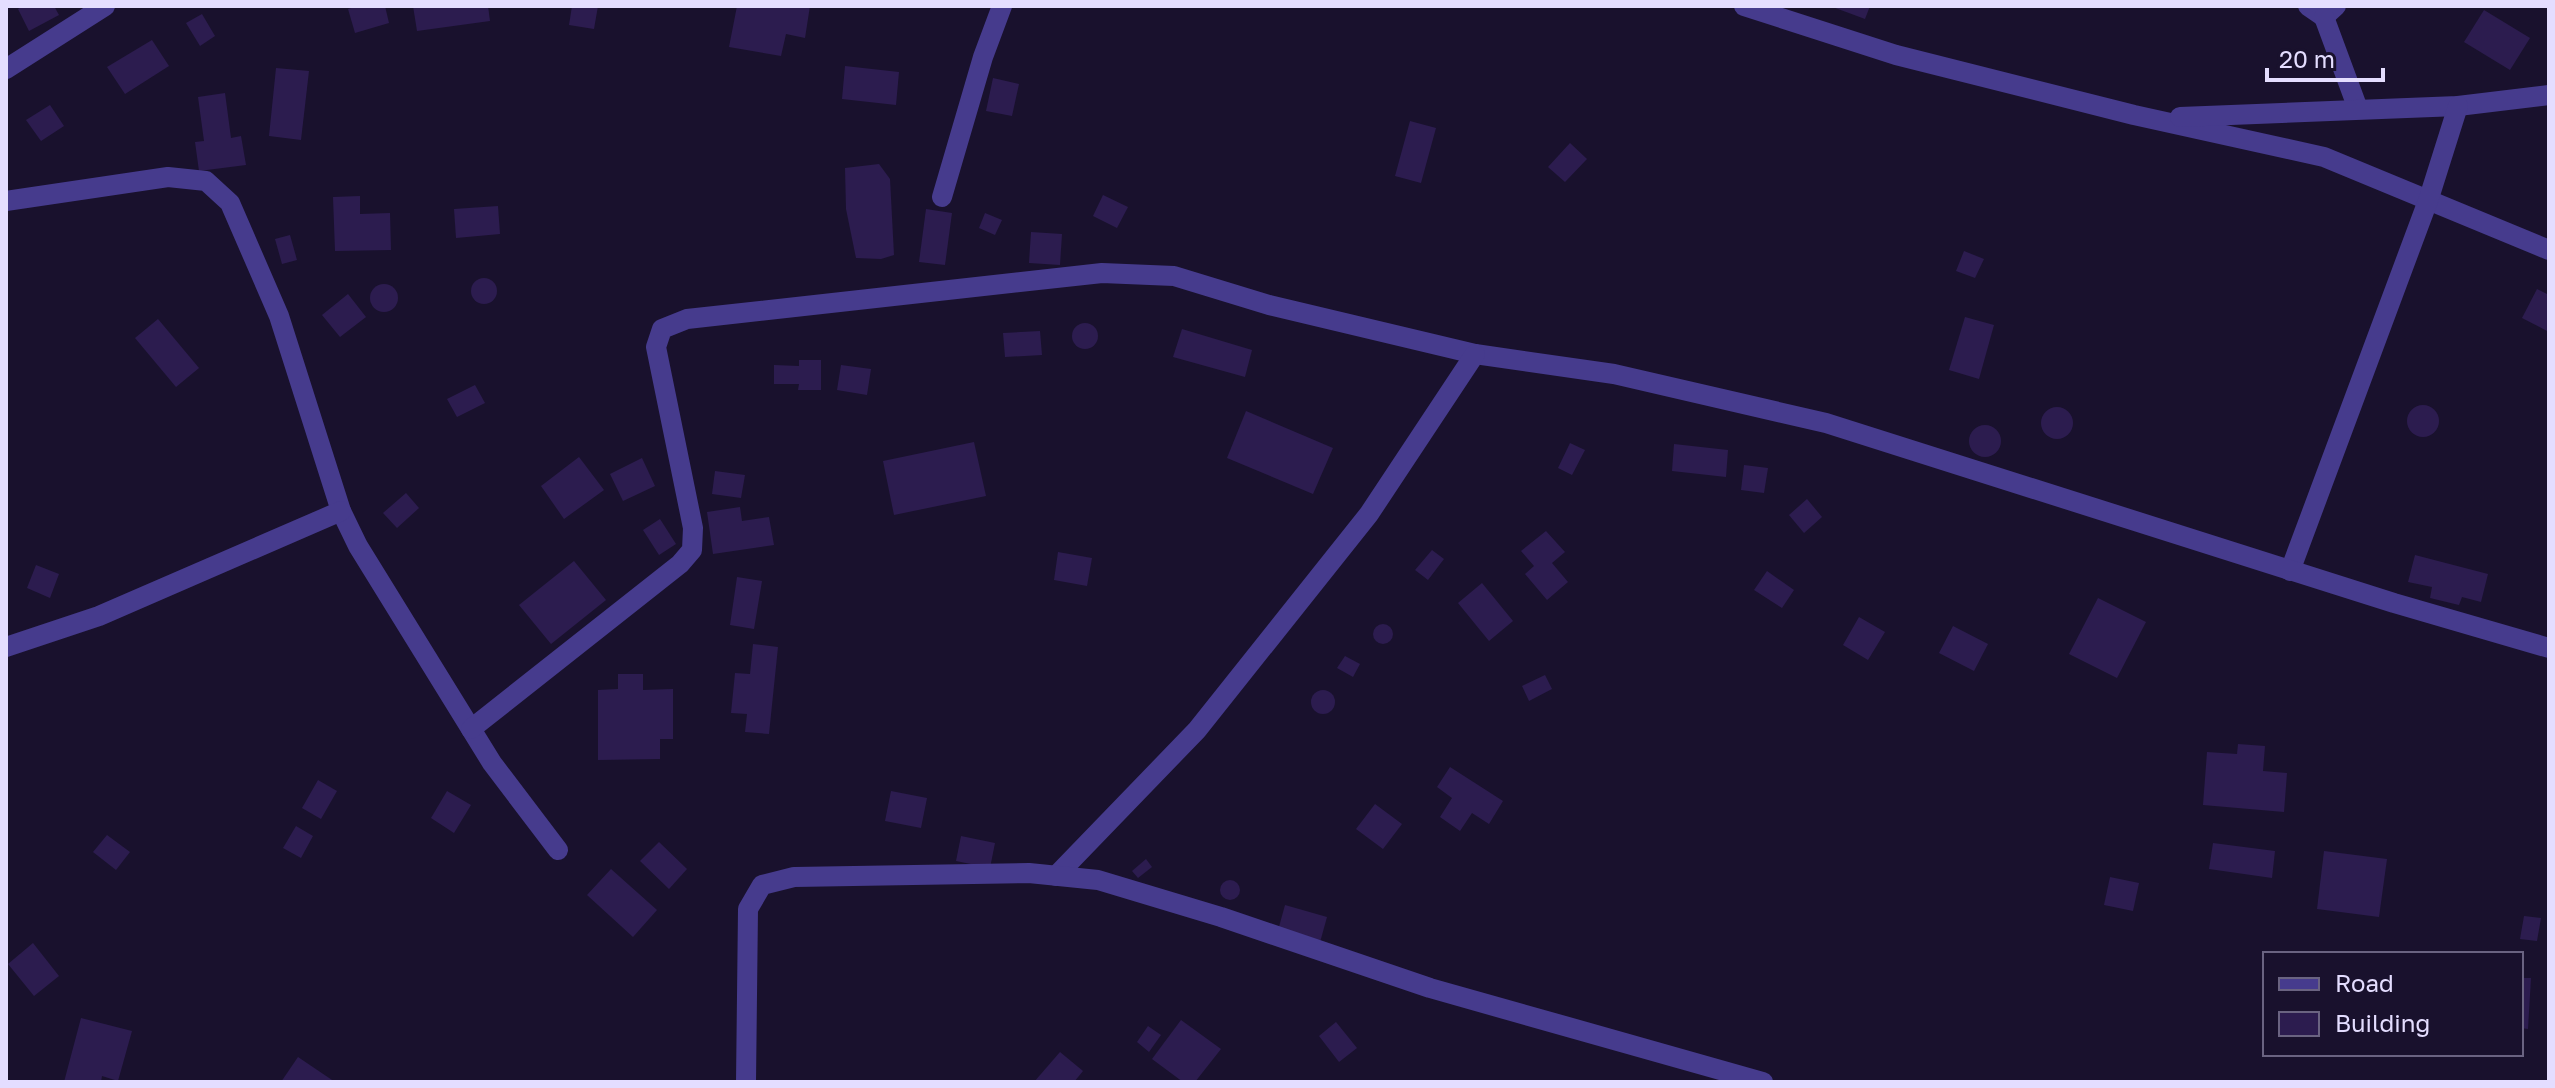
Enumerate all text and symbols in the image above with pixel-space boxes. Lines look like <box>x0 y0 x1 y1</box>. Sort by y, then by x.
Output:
scale bar <box>2267 32 2383 82</box>
text: 20 m <box>2279 44 2335 73</box>
legend <box>2263 952 2523 1056</box>
text: Road <box>2335 968 2394 997</box>
text: Building <box>2335 1008 2430 1037</box>

